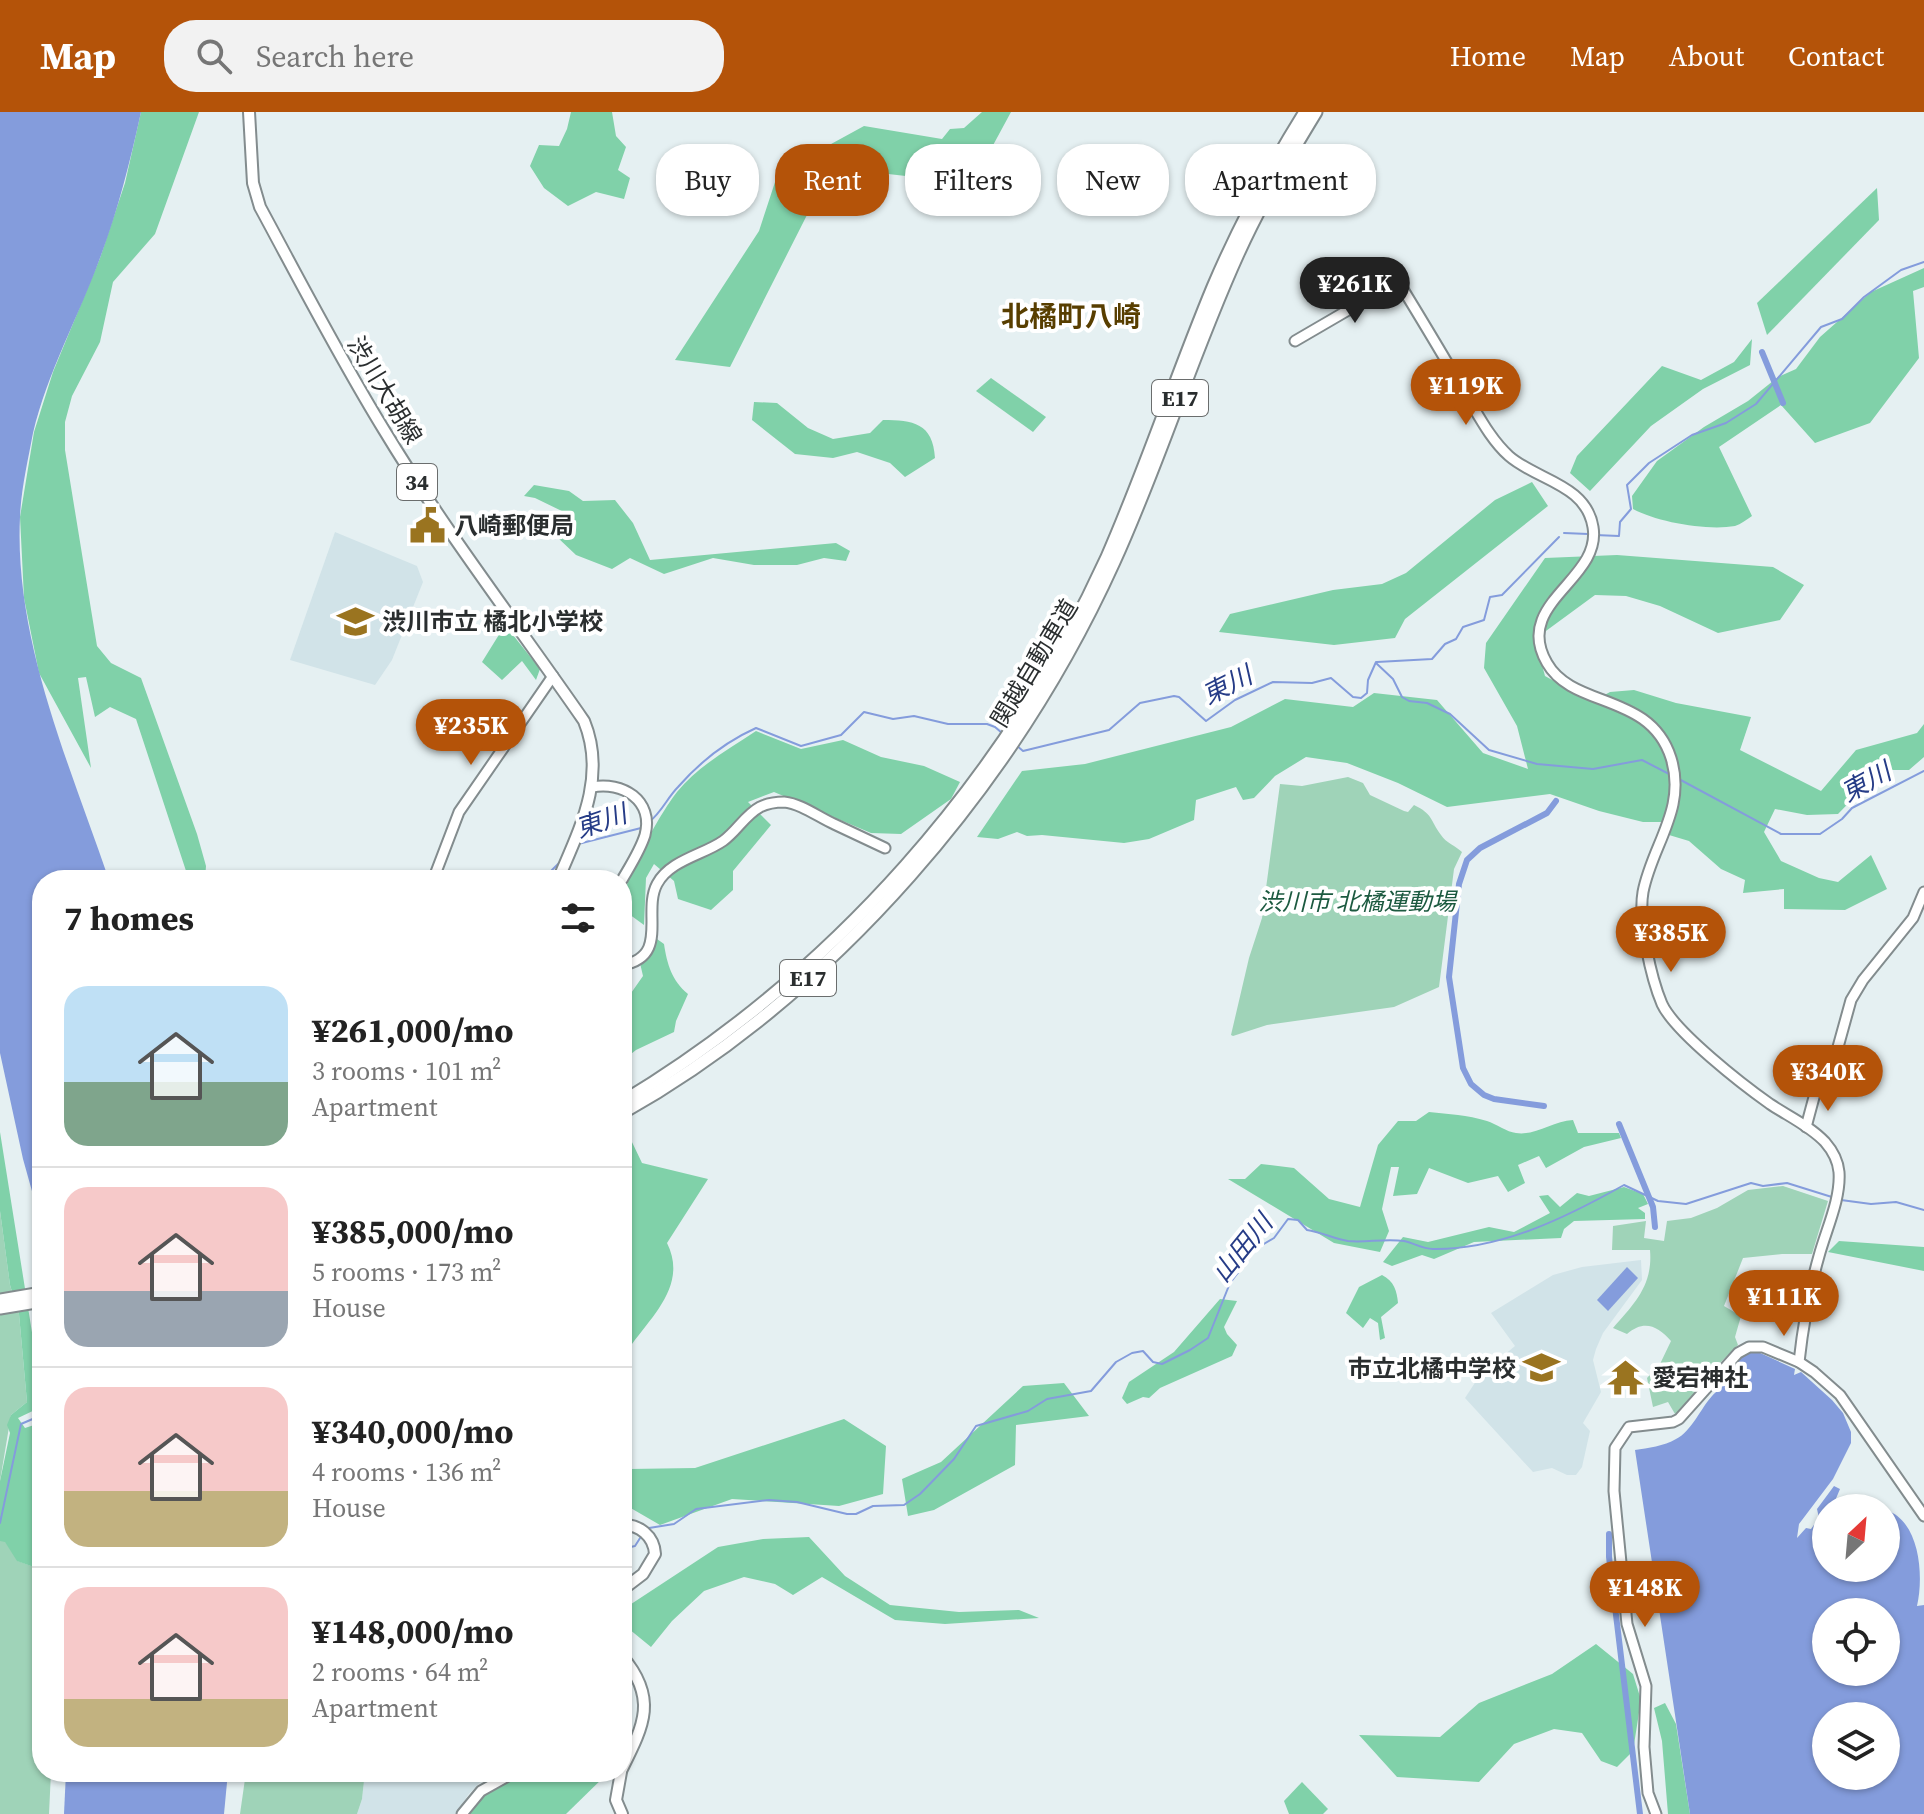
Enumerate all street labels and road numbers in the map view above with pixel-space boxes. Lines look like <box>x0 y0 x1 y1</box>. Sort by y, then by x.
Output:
street label: 渋川大胡線 <box>340 330 430 450</box>
road number: E17 <box>1152 380 1208 416</box>
road number: 34 <box>397 464 437 500</box>
street label: 関越自動車道 <box>983 593 1085 733</box>
road number: E17 <box>780 960 836 996</box>

